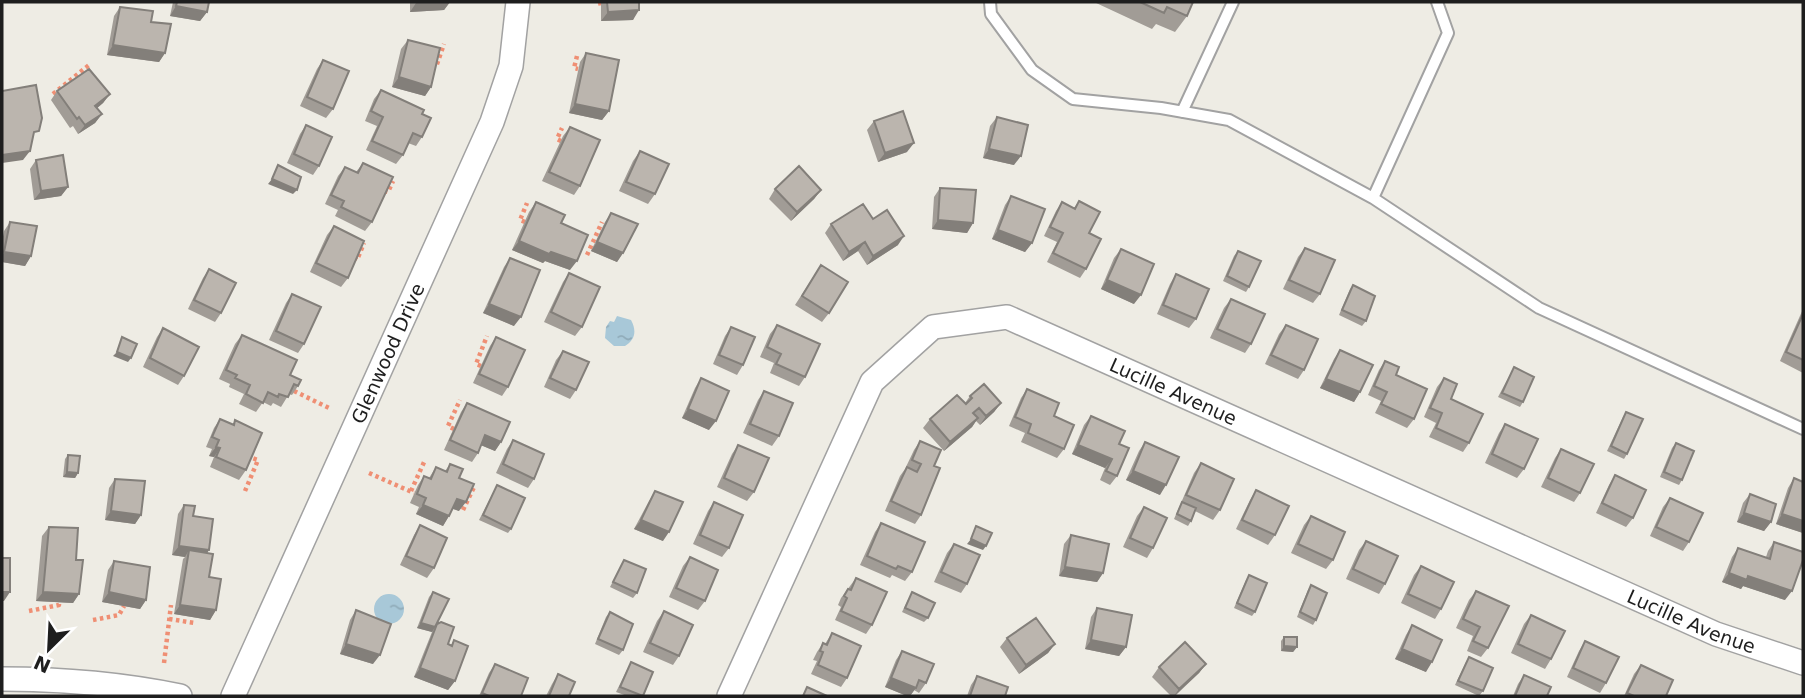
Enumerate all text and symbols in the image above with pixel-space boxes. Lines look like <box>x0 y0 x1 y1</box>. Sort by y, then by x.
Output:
street label: Glenwood Drive <box>346 280 429 427</box>
street label: Lucille Avenue <box>1106 353 1240 429</box>
street label: Lucille Avenue <box>1624 585 1758 657</box>
north arrow <box>14 614 84 684</box>
text: N <box>30 651 54 678</box>

